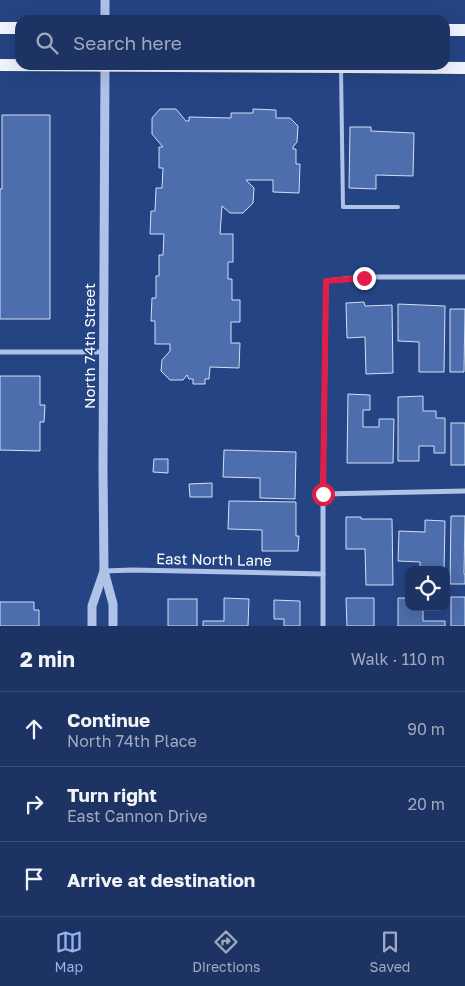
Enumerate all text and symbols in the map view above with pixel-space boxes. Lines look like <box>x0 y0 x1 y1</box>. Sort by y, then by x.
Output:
search box <box>15 15 450 70</box>
icon: search <box>33 29 61 57</box>
text: Search here <box>73 31 182 54</box>
route end <box>353 267 376 290</box>
street label: North 74th Street <box>80 283 98 409</box>
route start <box>312 483 335 506</box>
street label: East North Lane <box>156 549 272 569</box>
map controls <box>405 566 450 611</box>
button: locate <box>405 566 450 611</box>
text: 2 min <box>20 646 75 672</box>
text: Walk · 110 m <box>351 649 445 669</box>
text: Continue <box>67 708 150 731</box>
icon: ahead <box>20 715 48 743</box>
text: 90 m <box>407 719 445 739</box>
text: North 74th Place <box>67 731 197 751</box>
text: Turn right <box>67 783 157 806</box>
icon: right <box>20 790 48 818</box>
text: 20 m <box>408 794 445 814</box>
text: East Cannon Drive <box>67 806 207 826</box>
icon: arrive <box>20 865 48 893</box>
text: Arrive at destination <box>67 868 255 891</box>
tab: Map <box>55 928 83 975</box>
tab: Directions <box>192 928 261 975</box>
tab: Saved <box>370 928 410 975</box>

